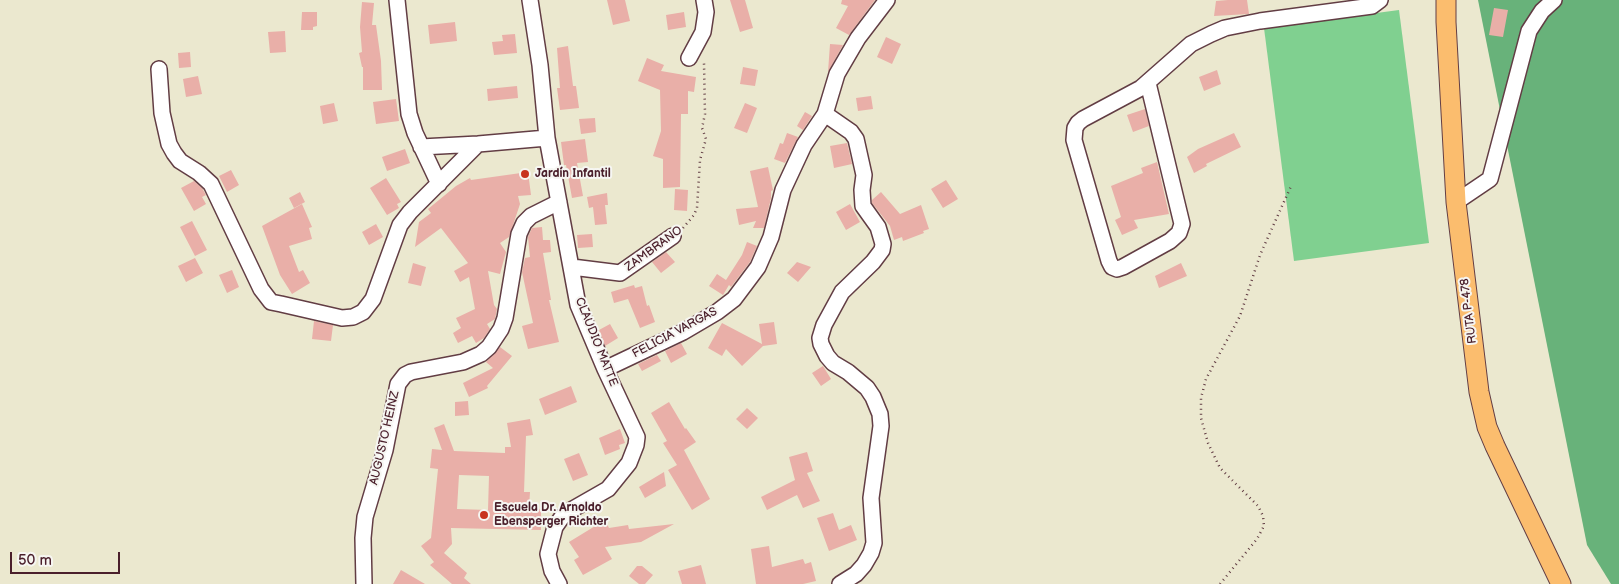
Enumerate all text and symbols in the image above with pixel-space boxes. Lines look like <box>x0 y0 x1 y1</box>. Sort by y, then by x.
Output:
place label: Jardín Infantil <box>535 167 611 181</box>
marker: Jardín Infantil <box>519 168 531 180</box>
street label: ZAMBRANO <box>623 223 685 275</box>
street label: RUTA P-478 <box>1458 277 1480 345</box>
street label: CLAUDIO MATTE <box>572 295 620 389</box>
street label: FELICIA VARGAS <box>630 305 720 361</box>
street label: AUGUSTO HEINZ <box>367 389 403 487</box>
place label: Escuela Dr. Arnoldo Ebensperger Richter <box>494 501 608 529</box>
marker: Escuela Dr. Arnoldo Ebensperger Richter <box>478 509 490 521</box>
scale bar <box>12 542 122 574</box>
text: 50 m <box>18 551 52 570</box>

